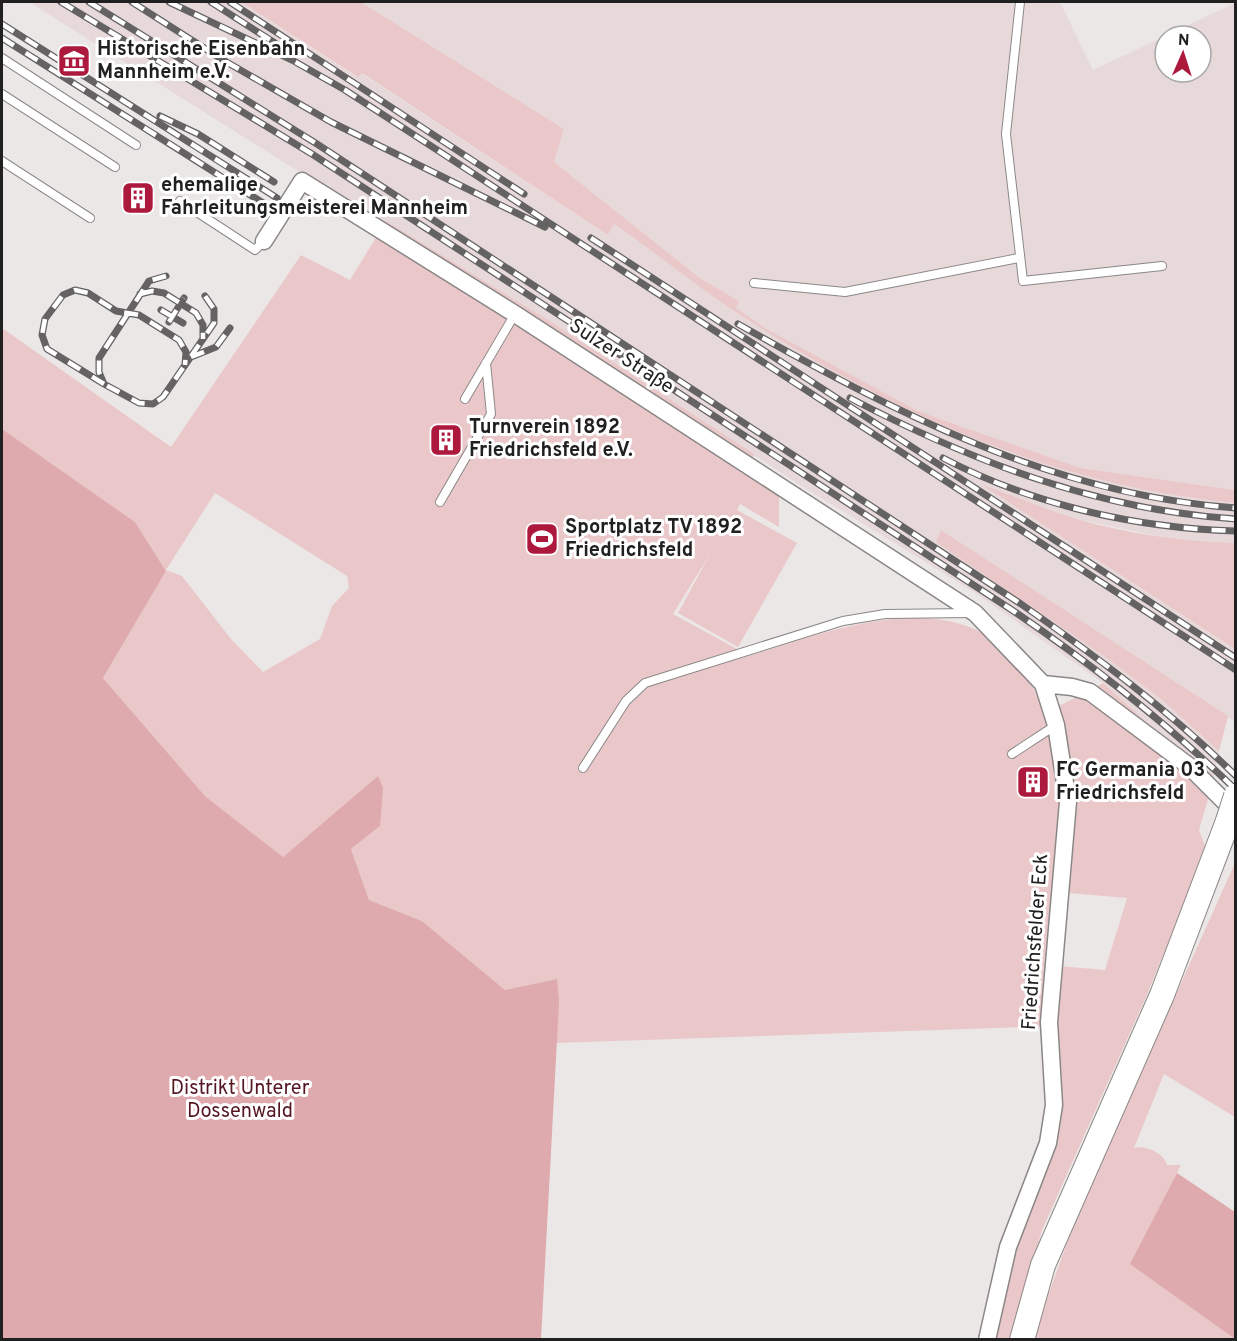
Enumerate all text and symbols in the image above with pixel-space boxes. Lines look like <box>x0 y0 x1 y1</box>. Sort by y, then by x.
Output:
north arrow <box>1153 24 1213 84</box>
text: N <box>1177 31 1190 51</box>
place label: Historische Eisenbahn Mannheim e.V. <box>97 37 305 86</box>
museum icon: Historische Eisenbahn Mannheim e.V. <box>56 43 92 79</box>
place label: ehemalige Fahrleitungsmeisterei Mannheim <box>161 173 468 222</box>
building icon: ehemalige Fahrleitungsmeisterei Mannheim <box>120 180 156 216</box>
street label: Sulzer Straße <box>564 313 678 401</box>
place label: Turnverein 1892 Friedrichsfeld e.V. <box>469 415 633 464</box>
building icon: Turnverein 1892 Friedrichsfeld e.V. <box>428 422 464 458</box>
place label: Sportplatz TV 1892 Friedrichsfeld <box>565 515 742 564</box>
sports icon: Sportplatz TV 1892 Friedrichsfeld <box>524 521 560 557</box>
place label: FC Germania 03 Friedrichsfeld <box>1056 758 1205 807</box>
building icon: FC Germania 03 Friedrichsfeld <box>1015 764 1051 800</box>
street label: Friedrichsfelder Eck <box>1017 853 1055 1031</box>
park label: Distrikt Unterer Dossenwald <box>170 1076 310 1125</box>

